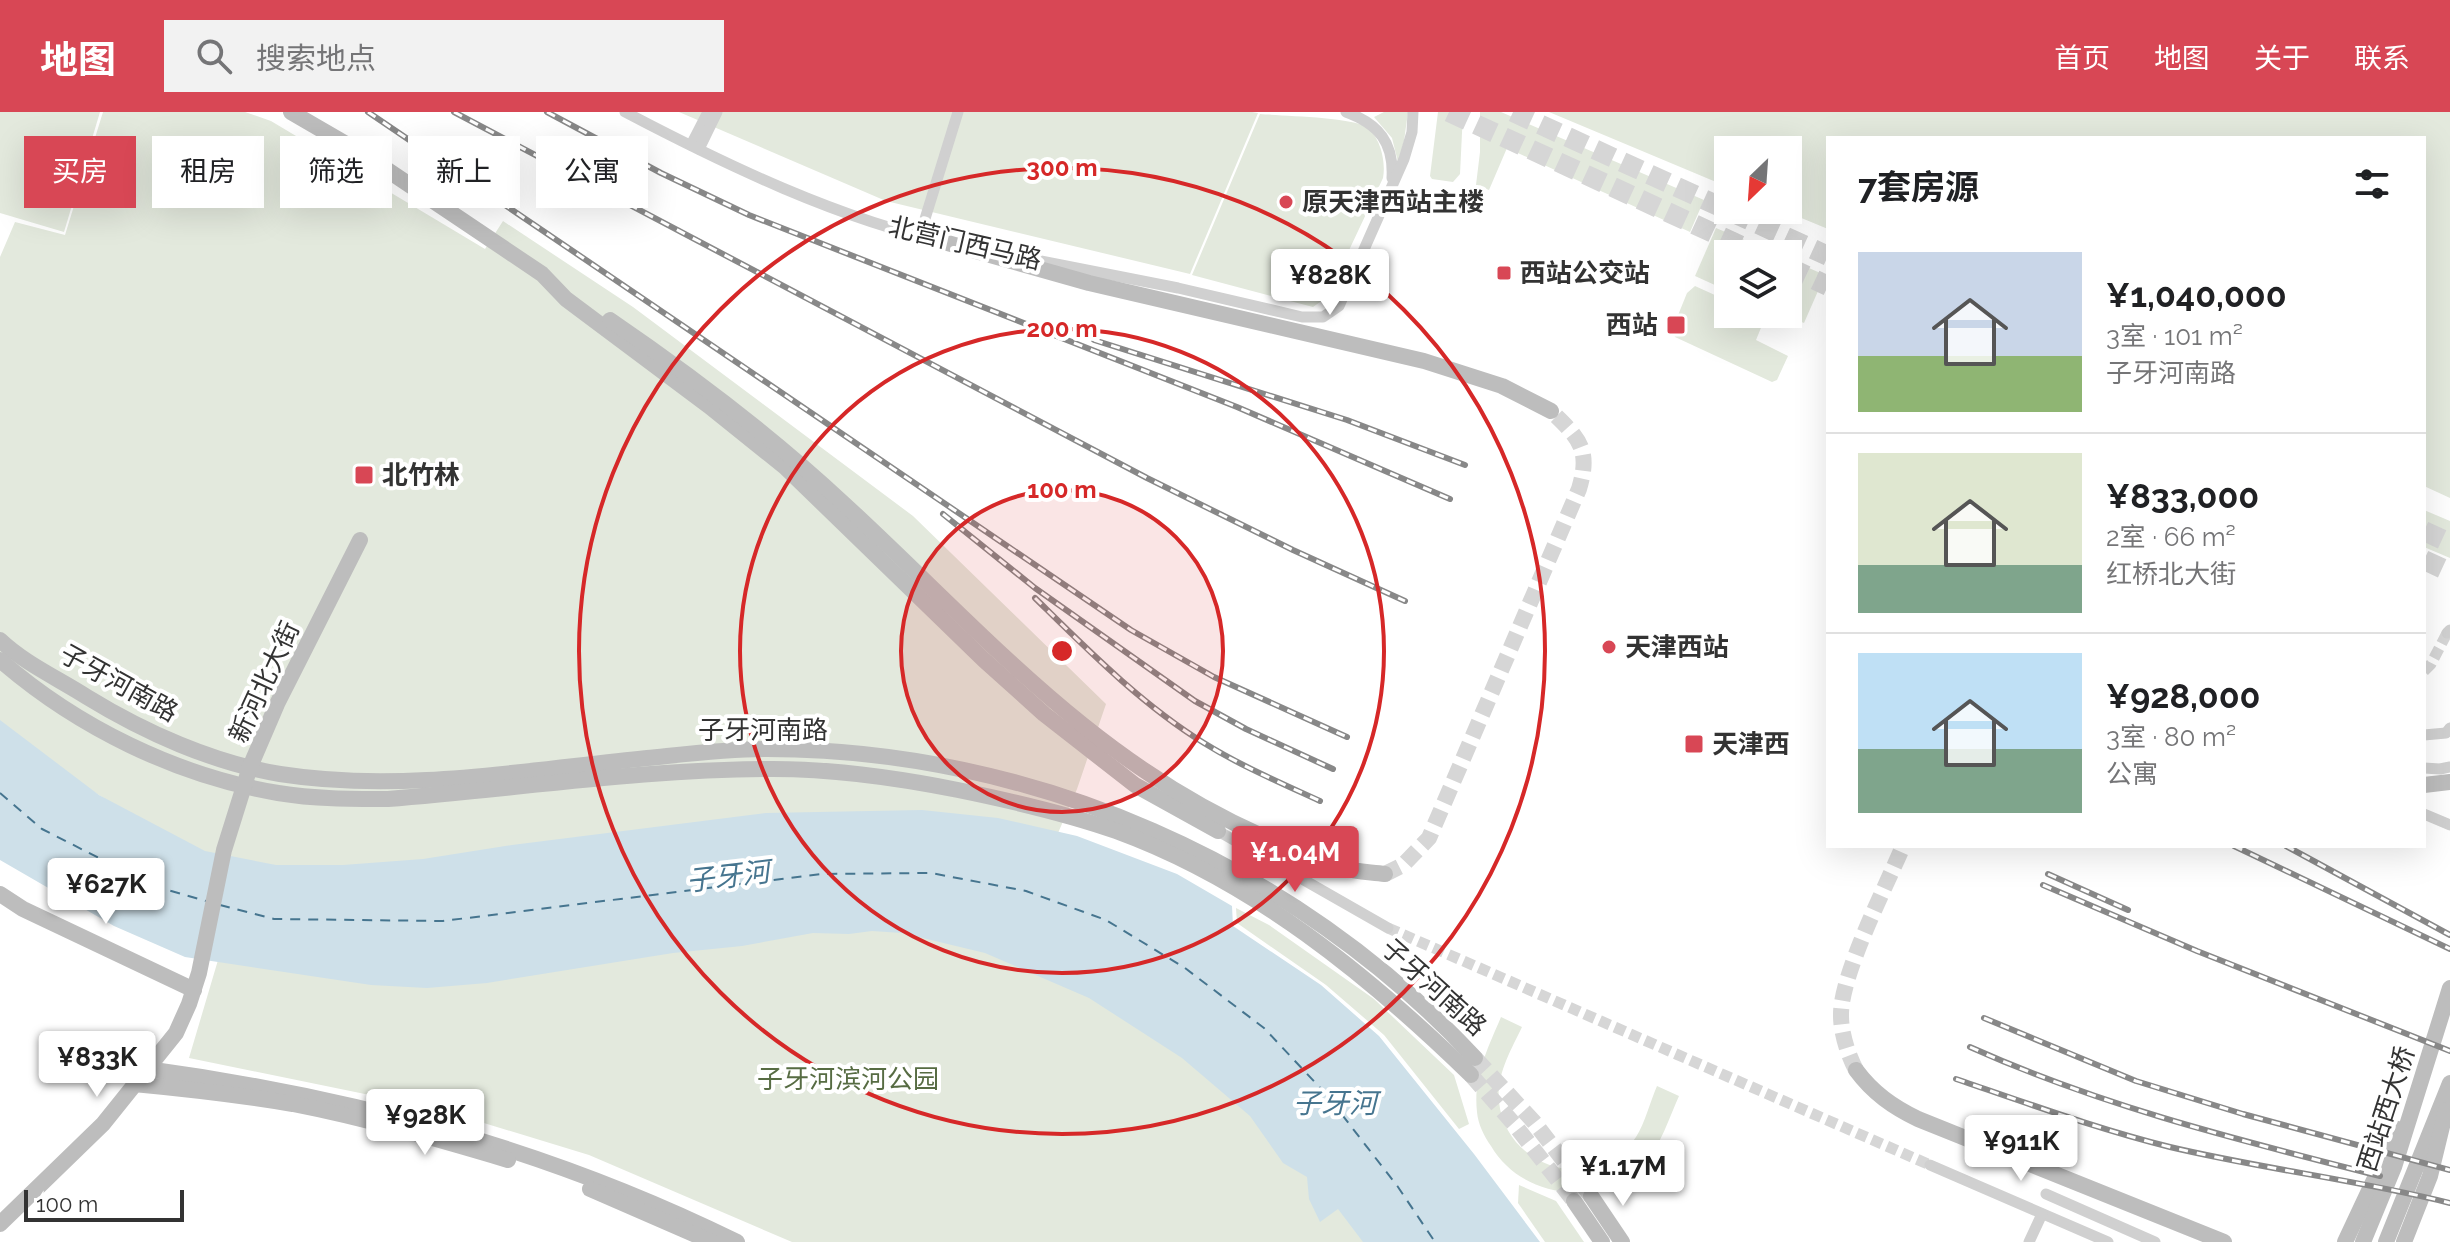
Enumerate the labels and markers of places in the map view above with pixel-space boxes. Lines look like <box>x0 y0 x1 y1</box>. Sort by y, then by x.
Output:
place label: 原天津西站主楼 <box>1302 187 1484 217</box>
marker: 原天津西站主楼 <box>1277 193 1295 211</box>
pin: ¥828K <box>1274 249 1386 317</box>
place label: 西站公交站 <box>1520 258 1650 288</box>
marker: 西站公交站 <box>1495 264 1513 282</box>
place label: 西站 <box>1606 310 1658 340</box>
marker: 西站 <box>1665 314 1687 336</box>
place label: 北竹林 <box>382 460 460 490</box>
marker: 北竹林 <box>353 464 375 486</box>
place label: 天津西站 <box>1625 632 1729 662</box>
centre of rings <box>1048 637 1076 665</box>
marker: 天津西站 <box>1600 638 1618 656</box>
place label: 天津西 <box>1712 729 1790 759</box>
marker: 天津西 <box>1683 733 1705 755</box>
pin: ¥1.04M <box>1230 826 1360 894</box>
pin: ¥627K <box>50 858 162 926</box>
pin: ¥833K <box>41 1031 153 1099</box>
pin: ¥928K <box>369 1089 481 1157</box>
pin: ¥911K <box>1965 1115 2077 1183</box>
pin: ¥1.17M <box>1558 1140 1688 1208</box>

